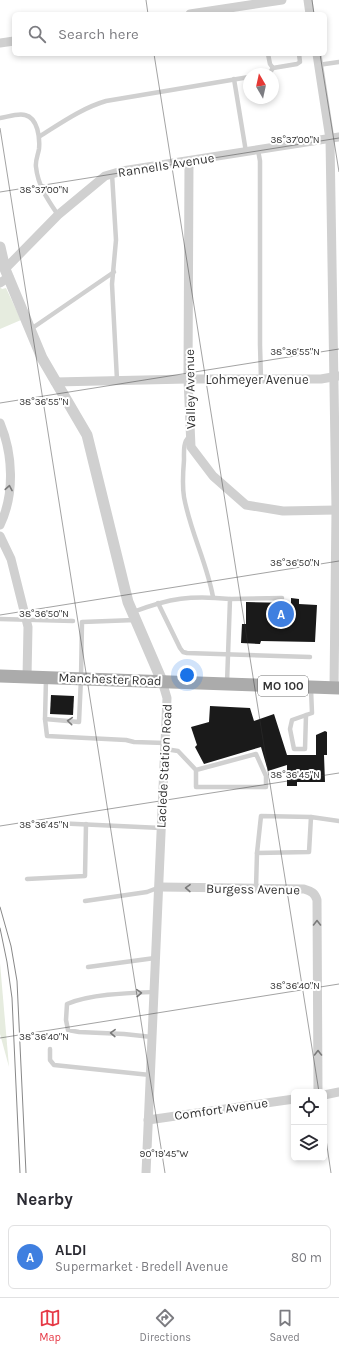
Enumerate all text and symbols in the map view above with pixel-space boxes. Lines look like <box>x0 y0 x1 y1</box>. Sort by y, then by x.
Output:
search box <box>12 12 327 56</box>
icon: search <box>26 23 48 45</box>
text: Search here <box>58 25 139 43</box>
north arrow <box>243 68 279 104</box>
text: 38°37'00"N <box>270 134 320 146</box>
street label: Rannells Avenue <box>117 150 216 180</box>
text: 38°37'00"N <box>19 184 69 196</box>
text: 38°36'55"N <box>270 346 320 358</box>
street label: Valley Avenue <box>182 349 198 429</box>
street label: Lohmeyer Avenue <box>205 372 309 387</box>
text: 38°36'55"N <box>19 396 69 408</box>
one-way arrow <box>4 485 13 491</box>
text: 38°36'50"N <box>270 557 320 569</box>
pin: A <box>268 599 294 629</box>
text: 38°36'50"N <box>19 608 69 620</box>
your location <box>177 665 197 685</box>
street label: Manchester Road <box>58 670 162 688</box>
road number: MO 100 <box>258 676 308 696</box>
street label: Laclede Station Road <box>153 704 175 828</box>
one-way arrow <box>67 717 73 726</box>
text: 38°36'45"N <box>270 769 320 781</box>
text: 38°36'45"N <box>19 819 69 831</box>
street label: Burgess Avenue <box>206 881 300 897</box>
one-way arrow <box>185 884 191 892</box>
one-way arrow <box>313 920 321 926</box>
text: 38°36'40"N <box>270 980 320 992</box>
one-way arrow <box>136 988 142 997</box>
one-way arrow <box>110 1029 116 1037</box>
text: 38°36'40"N <box>19 1031 69 1043</box>
one-way arrow <box>314 1050 322 1056</box>
map controls <box>291 1089 327 1161</box>
button: locate <box>291 1089 327 1125</box>
street label: Comfort Avenue <box>173 1095 269 1123</box>
button: layers <box>291 1125 327 1161</box>
text: 90°19'45"W <box>140 1148 188 1160</box>
text: Nearby <box>16 1189 73 1209</box>
text: ALDI <box>55 1241 87 1259</box>
text: A <box>26 1250 34 1265</box>
text: 80 m <box>291 1250 322 1265</box>
text: Supermarket · Bredell Avenue <box>55 1259 228 1274</box>
tab: Map <box>39 1307 61 1344</box>
tab: Directions <box>139 1307 191 1344</box>
tab: Saved <box>269 1307 300 1344</box>

